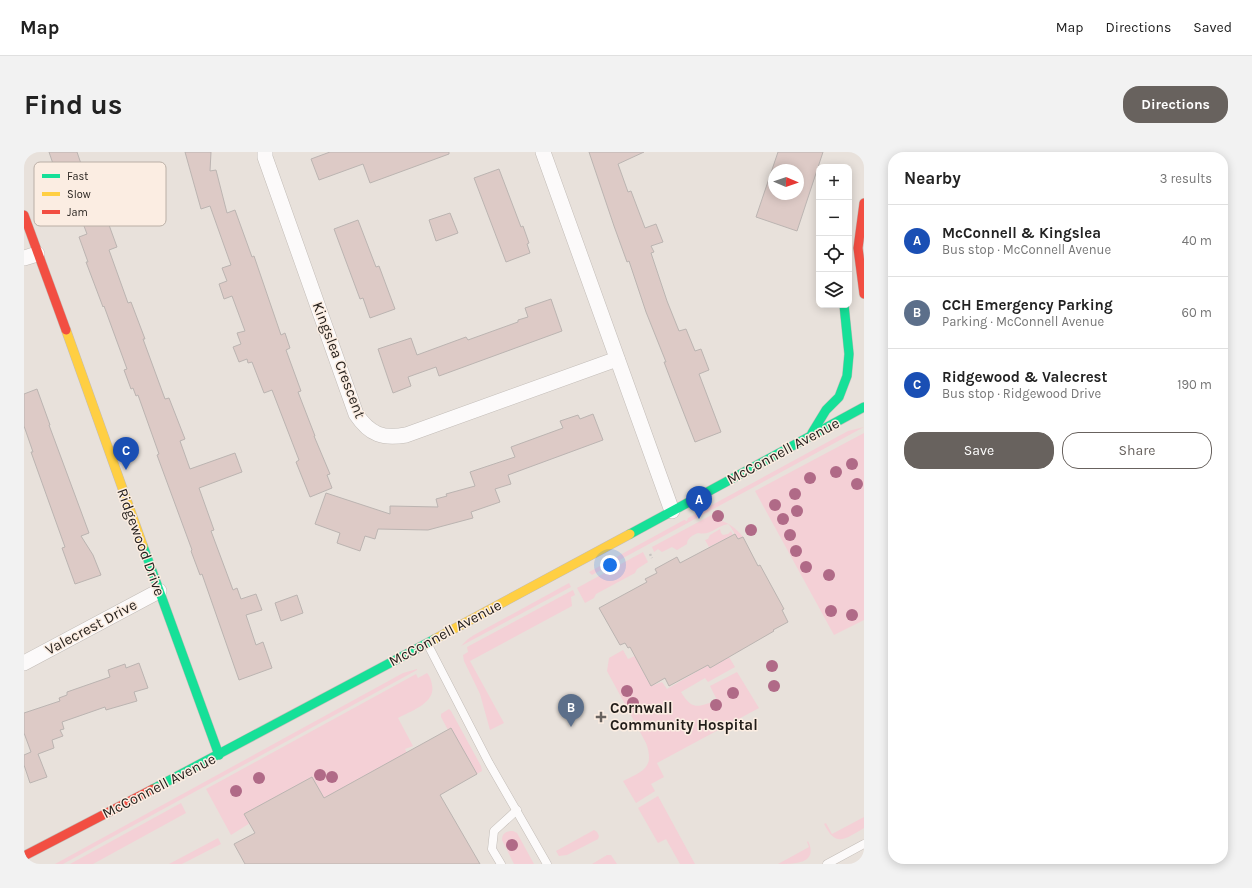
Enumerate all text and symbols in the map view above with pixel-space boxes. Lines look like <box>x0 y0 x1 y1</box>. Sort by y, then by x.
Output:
text: Map <box>20 17 59 39</box>
text: Map <box>1056 19 1084 36</box>
text: Directions <box>1106 19 1171 36</box>
text: Saved <box>1193 19 1232 36</box>
button: Directions <box>1123 86 1228 123</box>
text: Find us <box>24 88 123 121</box>
legend <box>34 162 166 226</box>
north arrow <box>768 164 804 200</box>
map controls <box>816 164 852 308</box>
button: + <box>816 164 852 200</box>
text: Nearby <box>904 168 961 188</box>
text: Fast <box>67 170 88 183</box>
text: 3 results <box>1160 171 1212 186</box>
text: Slow <box>67 188 91 201</box>
button: − <box>816 200 852 236</box>
text: Jam <box>67 206 88 219</box>
text: McConnell & Kingslea <box>942 224 1101 242</box>
text: A <box>913 233 921 248</box>
text: 40 m <box>1182 233 1212 248</box>
button: locate <box>816 236 852 272</box>
text: Bus stop · McConnell Avenue <box>942 242 1111 257</box>
button: layers <box>816 272 852 308</box>
text: CCH Emergency Parking <box>942 296 1113 314</box>
street label: Kingslea Crescent <box>309 299 370 421</box>
text: B <box>913 305 921 320</box>
text: 60 m <box>1182 305 1212 320</box>
text: Parking · McConnell Avenue <box>942 314 1104 329</box>
text: Ridgewood & Valecrest <box>942 368 1107 386</box>
text: C <box>913 377 921 392</box>
text: 190 m <box>1177 377 1212 392</box>
text: Bus stop · Ridgewood Drive <box>942 386 1101 401</box>
street label: McConnell Avenue <box>724 414 842 488</box>
button: Save <box>904 432 1054 469</box>
button: Share <box>1062 432 1212 469</box>
pin: C <box>113 437 139 470</box>
street label: Ridgewood Drive <box>113 486 169 598</box>
pin: A <box>686 486 712 519</box>
your location <box>600 555 620 575</box>
street label: Valecrest Drive <box>42 595 140 659</box>
street label: McConnell Avenue <box>386 596 504 670</box>
pin: B <box>558 694 584 727</box>
place label: Cornwall Community Hospital <box>610 699 758 734</box>
marker: Cornwall Community Hospital <box>595 711 607 723</box>
street label: McConnell Avenue <box>99 750 219 822</box>

